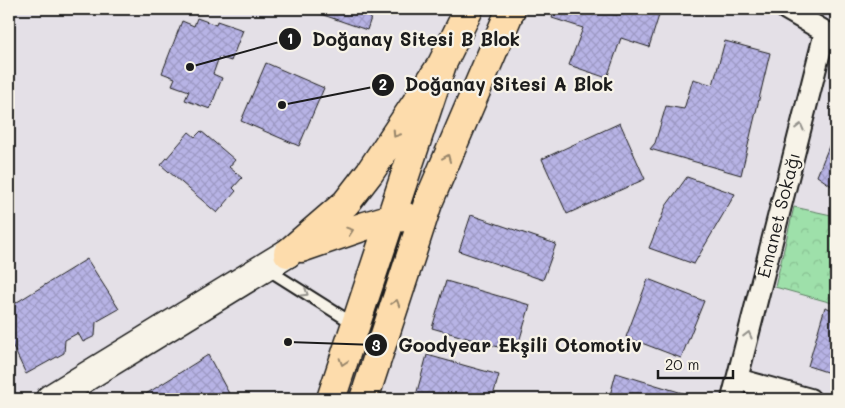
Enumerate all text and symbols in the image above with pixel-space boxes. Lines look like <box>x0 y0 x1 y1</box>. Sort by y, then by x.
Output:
callout: Doğanay Sitesi B Blok <box>277 22 530 56</box>
text: Doğanay Sitesi B Blok <box>312 26 520 51</box>
text: 1 <box>287 28 293 48</box>
callout: Doğanay Sitesi A Blok <box>370 68 624 102</box>
text: Doğanay Sitesi A Blok <box>405 71 613 96</box>
text: 2 <box>379 74 387 94</box>
one-way arrow <box>795 123 805 131</box>
one-way arrow <box>393 128 402 138</box>
street label: Emanet Sokağı <box>751 150 805 280</box>
one-way arrow <box>441 154 451 163</box>
one-way arrow <box>346 227 354 237</box>
one-way arrow <box>300 287 309 297</box>
one-way arrow <box>390 299 400 308</box>
callout: Goodyear Ekşili Otomotiv <box>363 328 652 362</box>
one-way arrow <box>742 331 753 340</box>
text: Goodyear Ekşili Otomotiv <box>398 332 642 358</box>
text: 3 <box>371 335 381 355</box>
scale bar <box>658 348 732 380</box>
text: 20 m <box>665 354 699 374</box>
one-way arrow <box>339 358 349 366</box>

